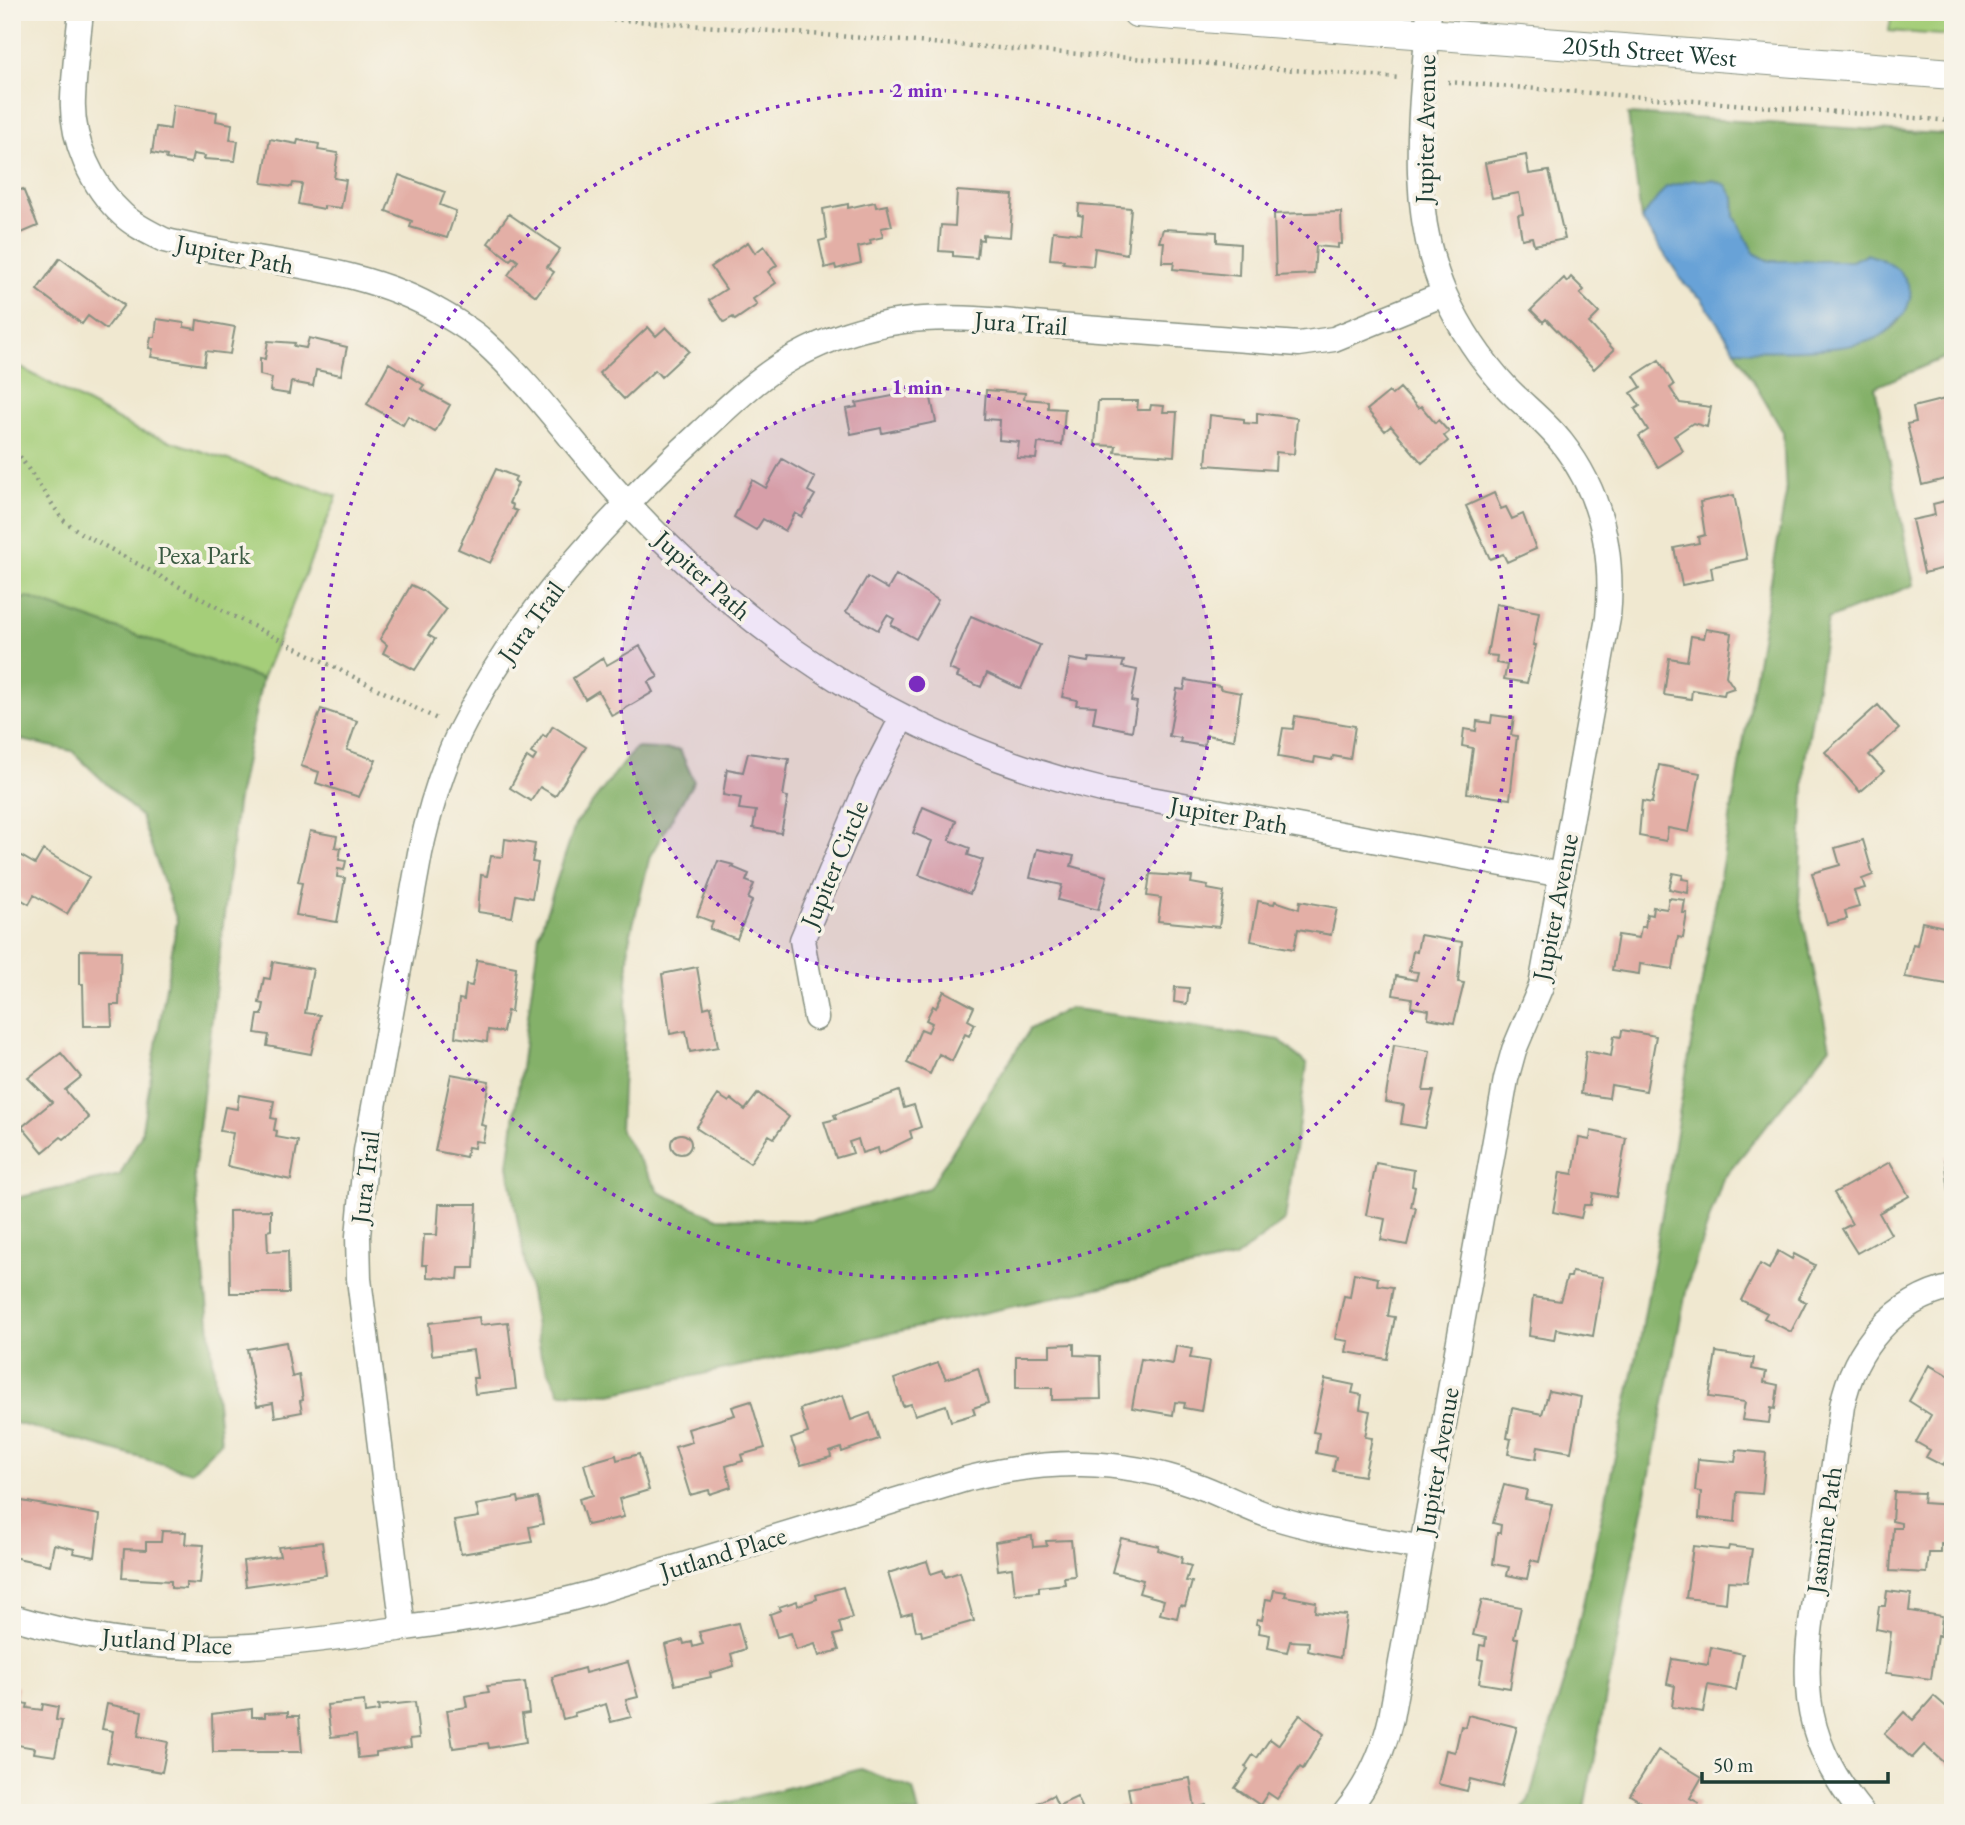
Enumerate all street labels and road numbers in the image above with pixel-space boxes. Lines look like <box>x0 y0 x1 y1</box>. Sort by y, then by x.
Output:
street label: 205th Street West <box>1561 27 1738 75</box>
street label: Jupiter Avenue <box>1407 54 1443 206</box>
street label: Jupiter Path <box>171 226 297 282</box>
street label: Jura Trail <box>971 303 1069 343</box>
street label: Jupiter Path <box>646 521 759 628</box>
street label: Jura Trail <box>489 574 572 671</box>
street label: Jupiter Path <box>1165 788 1291 842</box>
street label: Jupiter Circle <box>791 795 876 935</box>
street label: Jupiter Avenue <box>1524 831 1586 985</box>
street label: Jura Trail <box>342 1129 388 1227</box>
street label: Jupiter Avenue <box>1407 1385 1467 1539</box>
street label: Jasmine Path <box>1798 1464 1850 1598</box>
street label: Jutland Place <box>654 1518 790 1589</box>
street label: Jutland Place <box>99 1619 233 1663</box>

